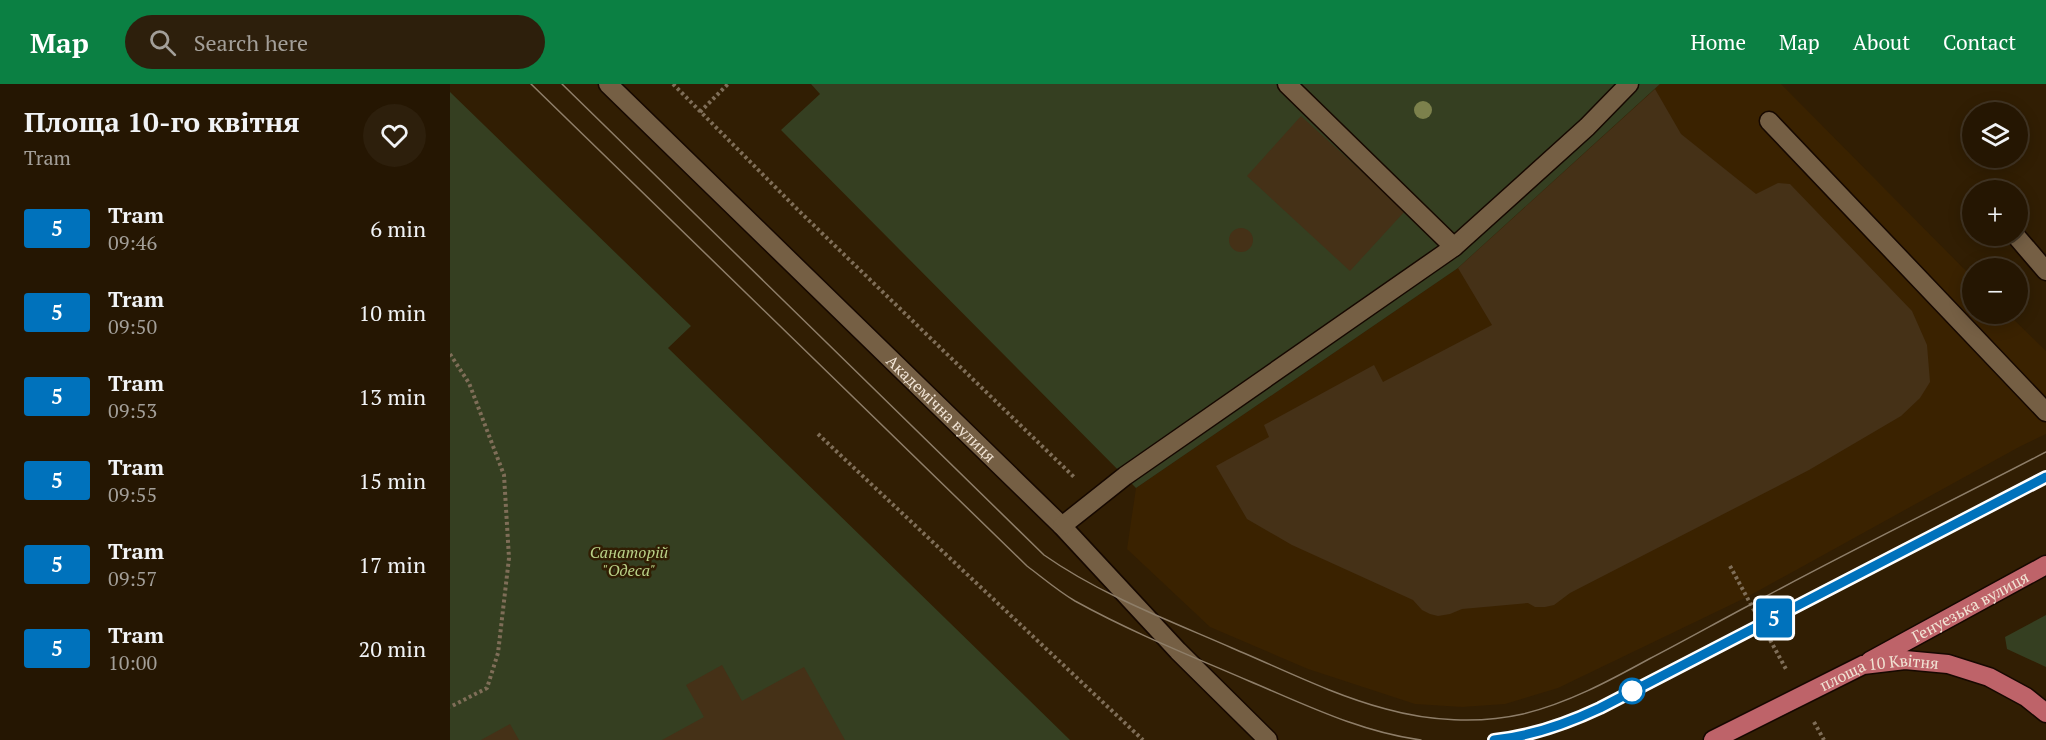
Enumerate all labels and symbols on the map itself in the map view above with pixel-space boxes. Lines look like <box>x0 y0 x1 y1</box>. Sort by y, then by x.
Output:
street label: Академічна вулиця <box>881 350 1001 467</box>
park label: Санаторій "Одеса" <box>590 541 669 581</box>
street label: Генуезька вулиця <box>1908 566 2033 647</box>
line badge: 5 <box>1754 598 1794 638</box>
street label: площа 10 Квітня <box>1816 649 1940 696</box>
unlabelled marker <box>1619 678 1645 704</box>

